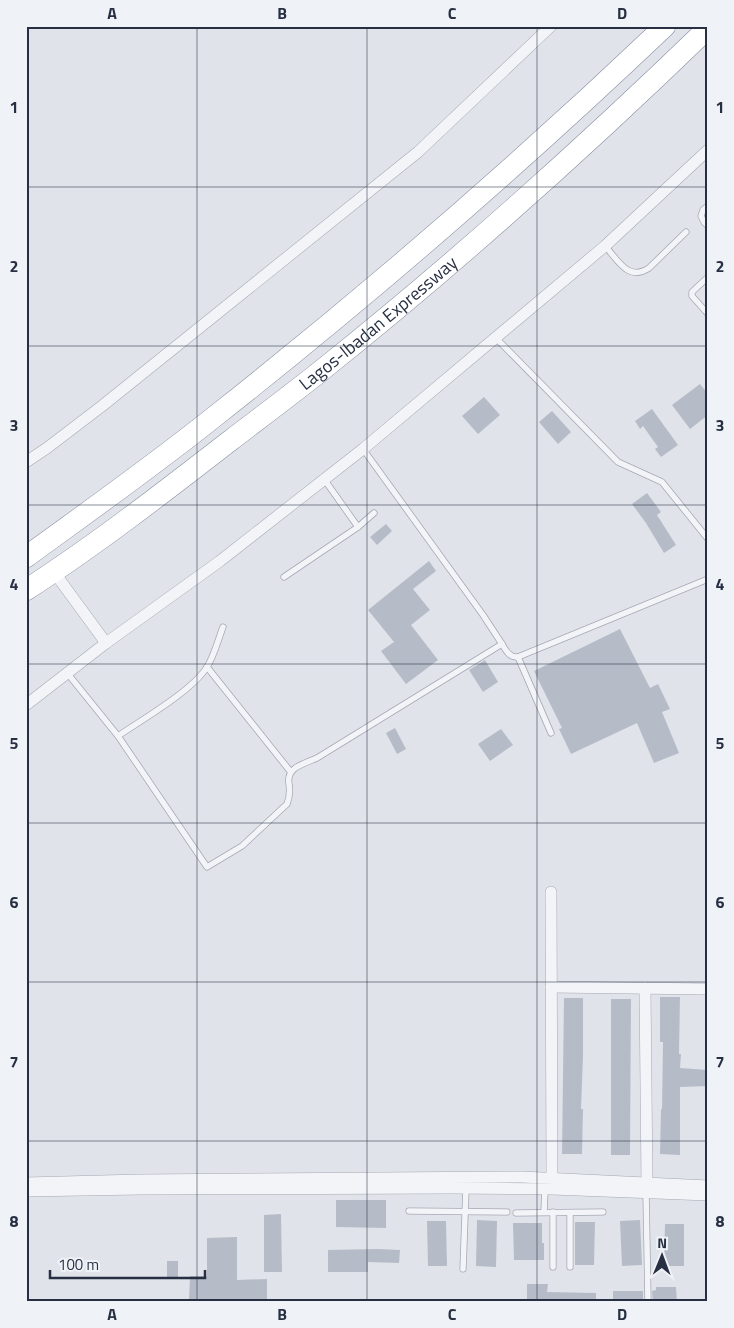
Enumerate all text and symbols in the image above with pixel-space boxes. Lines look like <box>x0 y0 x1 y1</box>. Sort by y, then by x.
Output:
text: A <box>107 1 117 25</box>
text: B <box>277 1 287 25</box>
text: C <box>448 1 457 25</box>
text: D <box>617 1 627 25</box>
text: 1 <box>10 95 18 119</box>
text: 1 <box>716 95 724 119</box>
street label: Lagos-Ibadan Expressway <box>293 249 463 396</box>
text: 2 <box>10 254 18 278</box>
text: 2 <box>716 254 724 278</box>
text: 3 <box>10 413 18 437</box>
text: 3 <box>716 413 724 437</box>
text: 4 <box>10 572 19 596</box>
text: 4 <box>716 572 725 596</box>
text: 5 <box>10 731 19 755</box>
text: 5 <box>716 731 725 755</box>
text: 6 <box>10 890 19 914</box>
text: 6 <box>716 890 725 914</box>
text: 7 <box>10 1050 18 1074</box>
text: 7 <box>716 1050 724 1074</box>
text: 8 <box>10 1209 19 1233</box>
text: 8 <box>716 1209 725 1233</box>
north arrow <box>636 1230 686 1280</box>
text: N <box>657 1232 667 1253</box>
scale bar <box>50 1248 205 1280</box>
text: 100 m <box>58 1253 99 1276</box>
text: A <box>107 1302 117 1326</box>
text: B <box>277 1302 287 1326</box>
text: C <box>448 1302 457 1326</box>
text: D <box>617 1302 627 1326</box>

